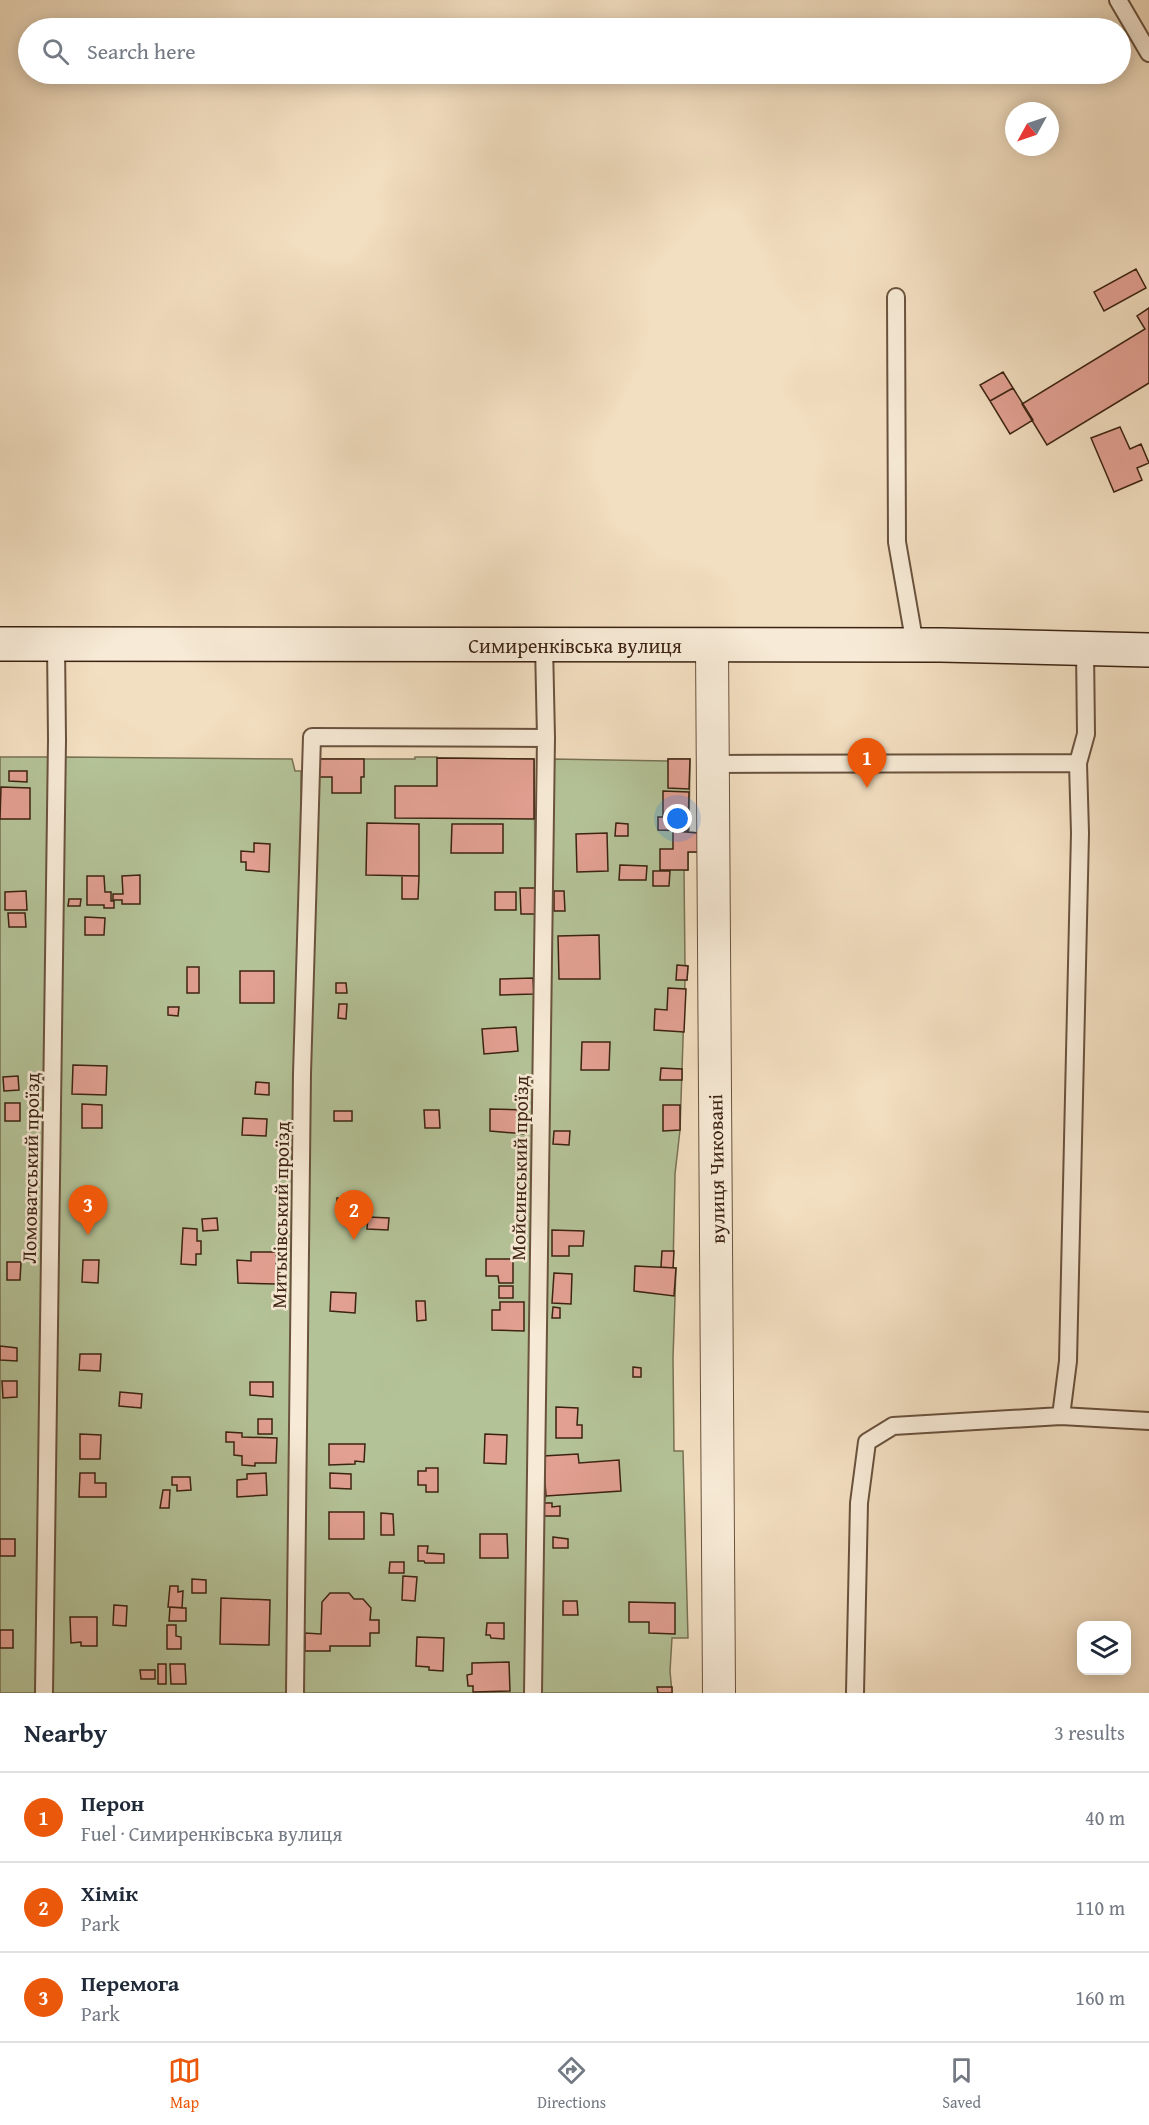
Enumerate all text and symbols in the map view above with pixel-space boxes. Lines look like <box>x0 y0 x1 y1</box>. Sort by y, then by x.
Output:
search box <box>18 18 1131 84</box>
icon: search <box>39 35 72 68</box>
text: Search here <box>87 35 196 67</box>
north arrow <box>1005 102 1059 156</box>
street label: Симиренківська вулиця <box>468 631 682 660</box>
pin: 1 <box>848 738 886 788</box>
your location <box>663 804 692 833</box>
street label: Ломоватський проїзд <box>14 1072 46 1264</box>
street label: Мойсинський проїзд <box>503 1075 535 1261</box>
street label: вулиця Чиковані <box>700 1093 732 1244</box>
street label: Митьківський проїзд <box>264 1121 296 1309</box>
pin: 3 <box>68 1186 107 1235</box>
pin: 2 <box>334 1190 374 1240</box>
map controls <box>1077 1621 1131 1675</box>
button: layers <box>1077 1621 1131 1675</box>
text: Nearby <box>24 1713 107 1752</box>
text: 3 results <box>1054 1718 1125 1747</box>
text: Перон <box>81 1787 144 1819</box>
text: 1 <box>38 1803 49 1832</box>
text: 40 m <box>1085 1803 1125 1832</box>
text: Fuel · Симиренківська вулиця <box>81 1819 342 1848</box>
text: Хімік <box>81 1877 138 1909</box>
text: 2 <box>38 1893 49 1922</box>
text: 110 m <box>1075 1893 1125 1922</box>
text: Park <box>81 1909 120 1938</box>
text: Перемога <box>81 1967 179 1999</box>
text: 3 <box>38 1983 49 2012</box>
text: 160 m <box>1075 1983 1125 2012</box>
text: Park <box>81 1999 120 2028</box>
tab: Map <box>168 2054 201 2114</box>
tab: Directions <box>537 2054 606 2114</box>
tab: Saved <box>942 2054 981 2114</box>

